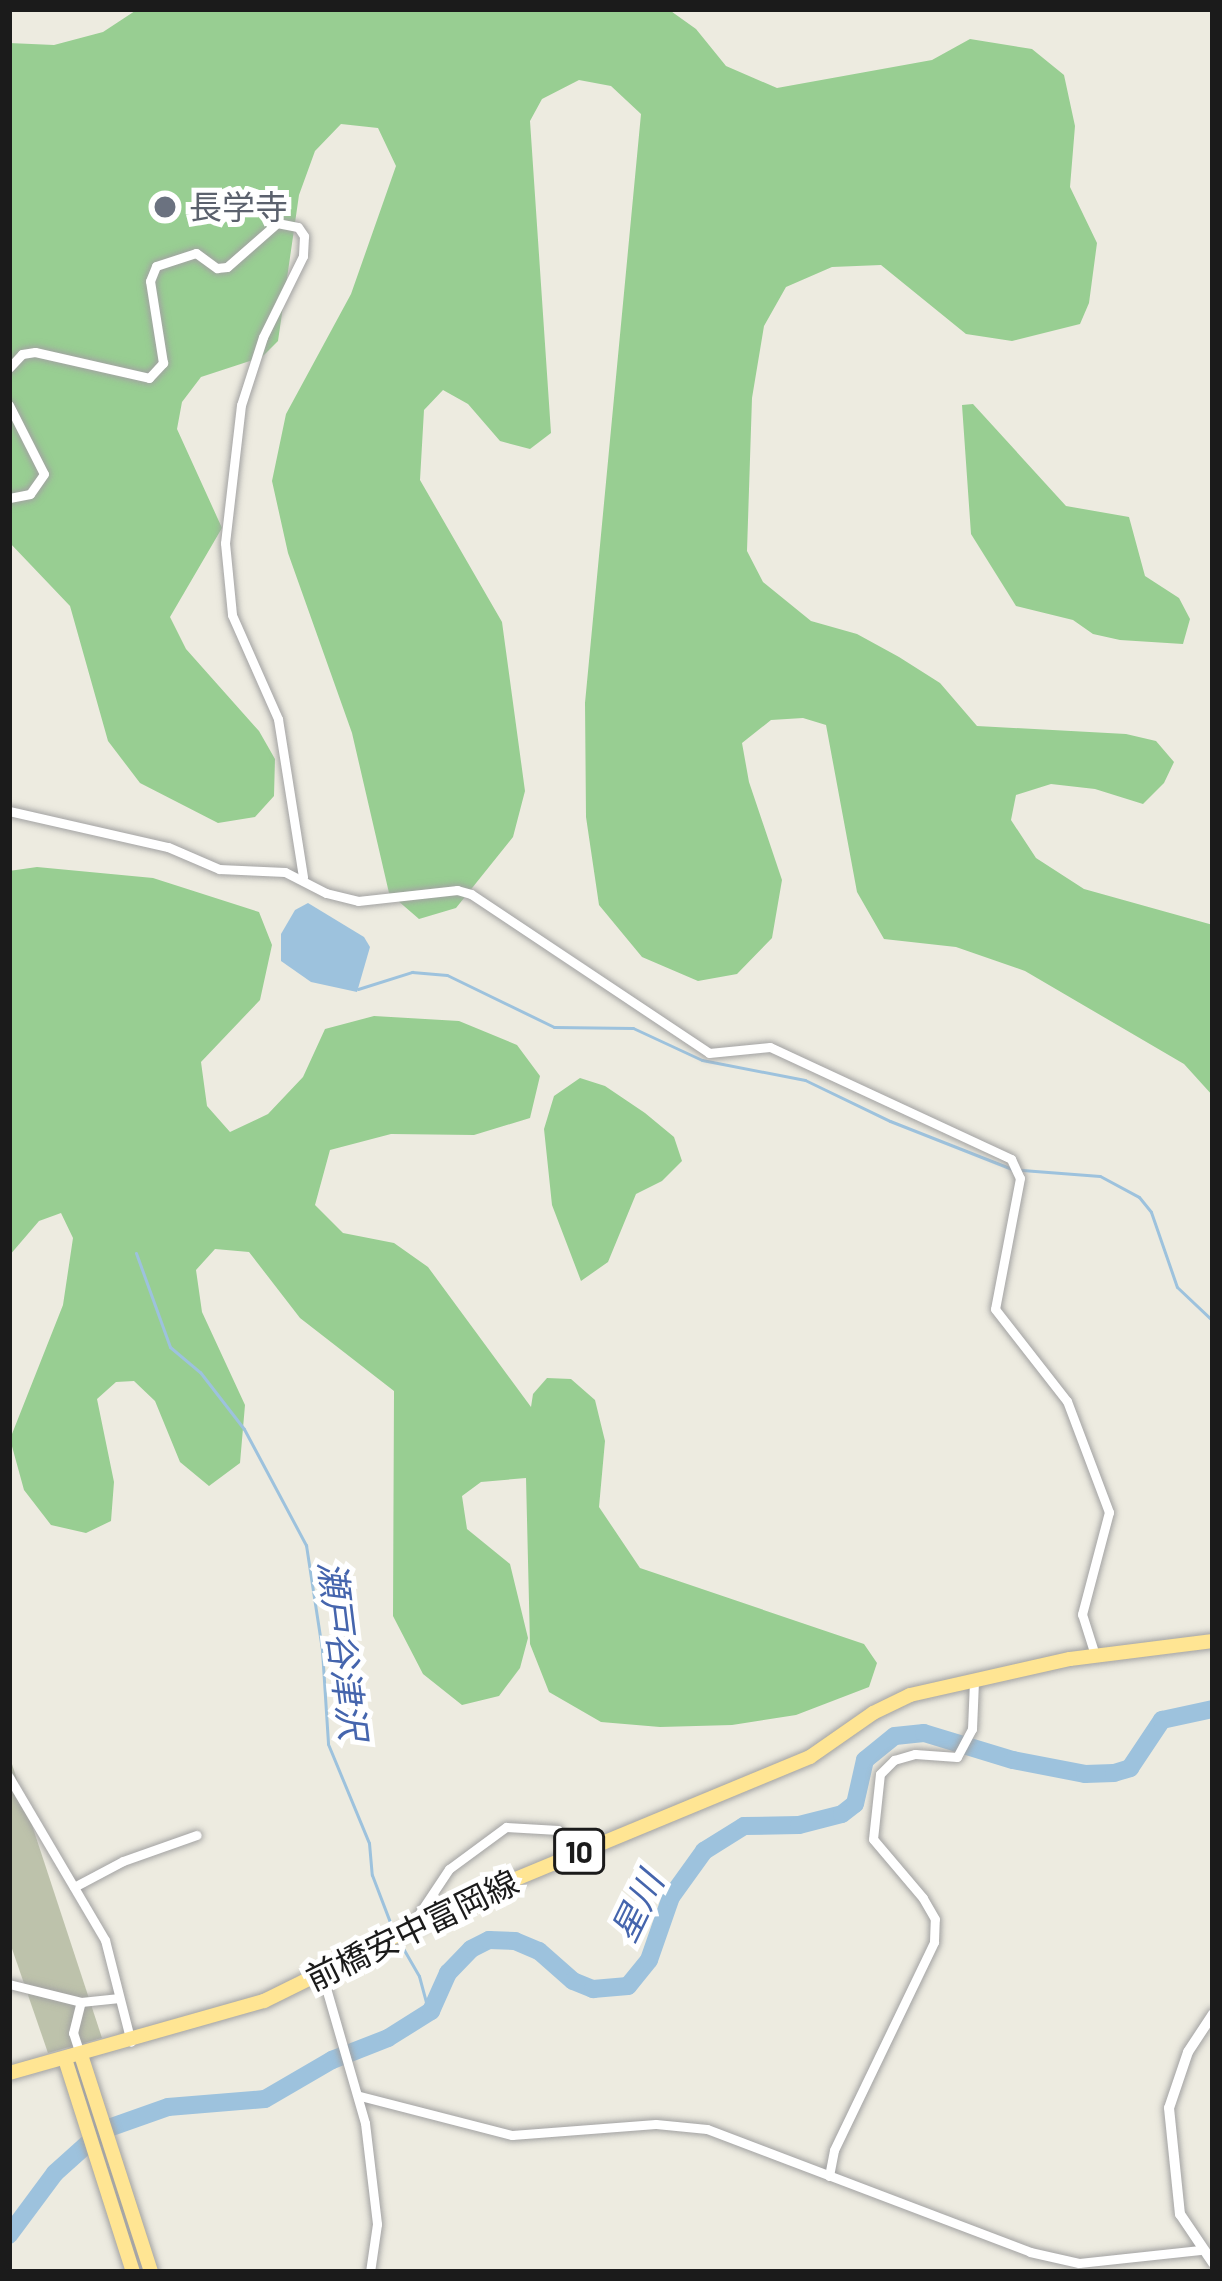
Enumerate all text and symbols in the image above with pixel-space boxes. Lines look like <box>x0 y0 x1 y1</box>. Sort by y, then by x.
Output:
place label: 長学寺 <box>189 187 288 227</box>
marker: 長学寺 <box>152 194 178 220</box>
water label: 瀬戸谷津沢 <box>312 1558 376 1742</box>
road number: 10 <box>552 1827 606 1875</box>
street label: 前橋安中富岡線 <box>300 1862 524 1998</box>
water label: 星川 <box>601 1864 671 1948</box>

